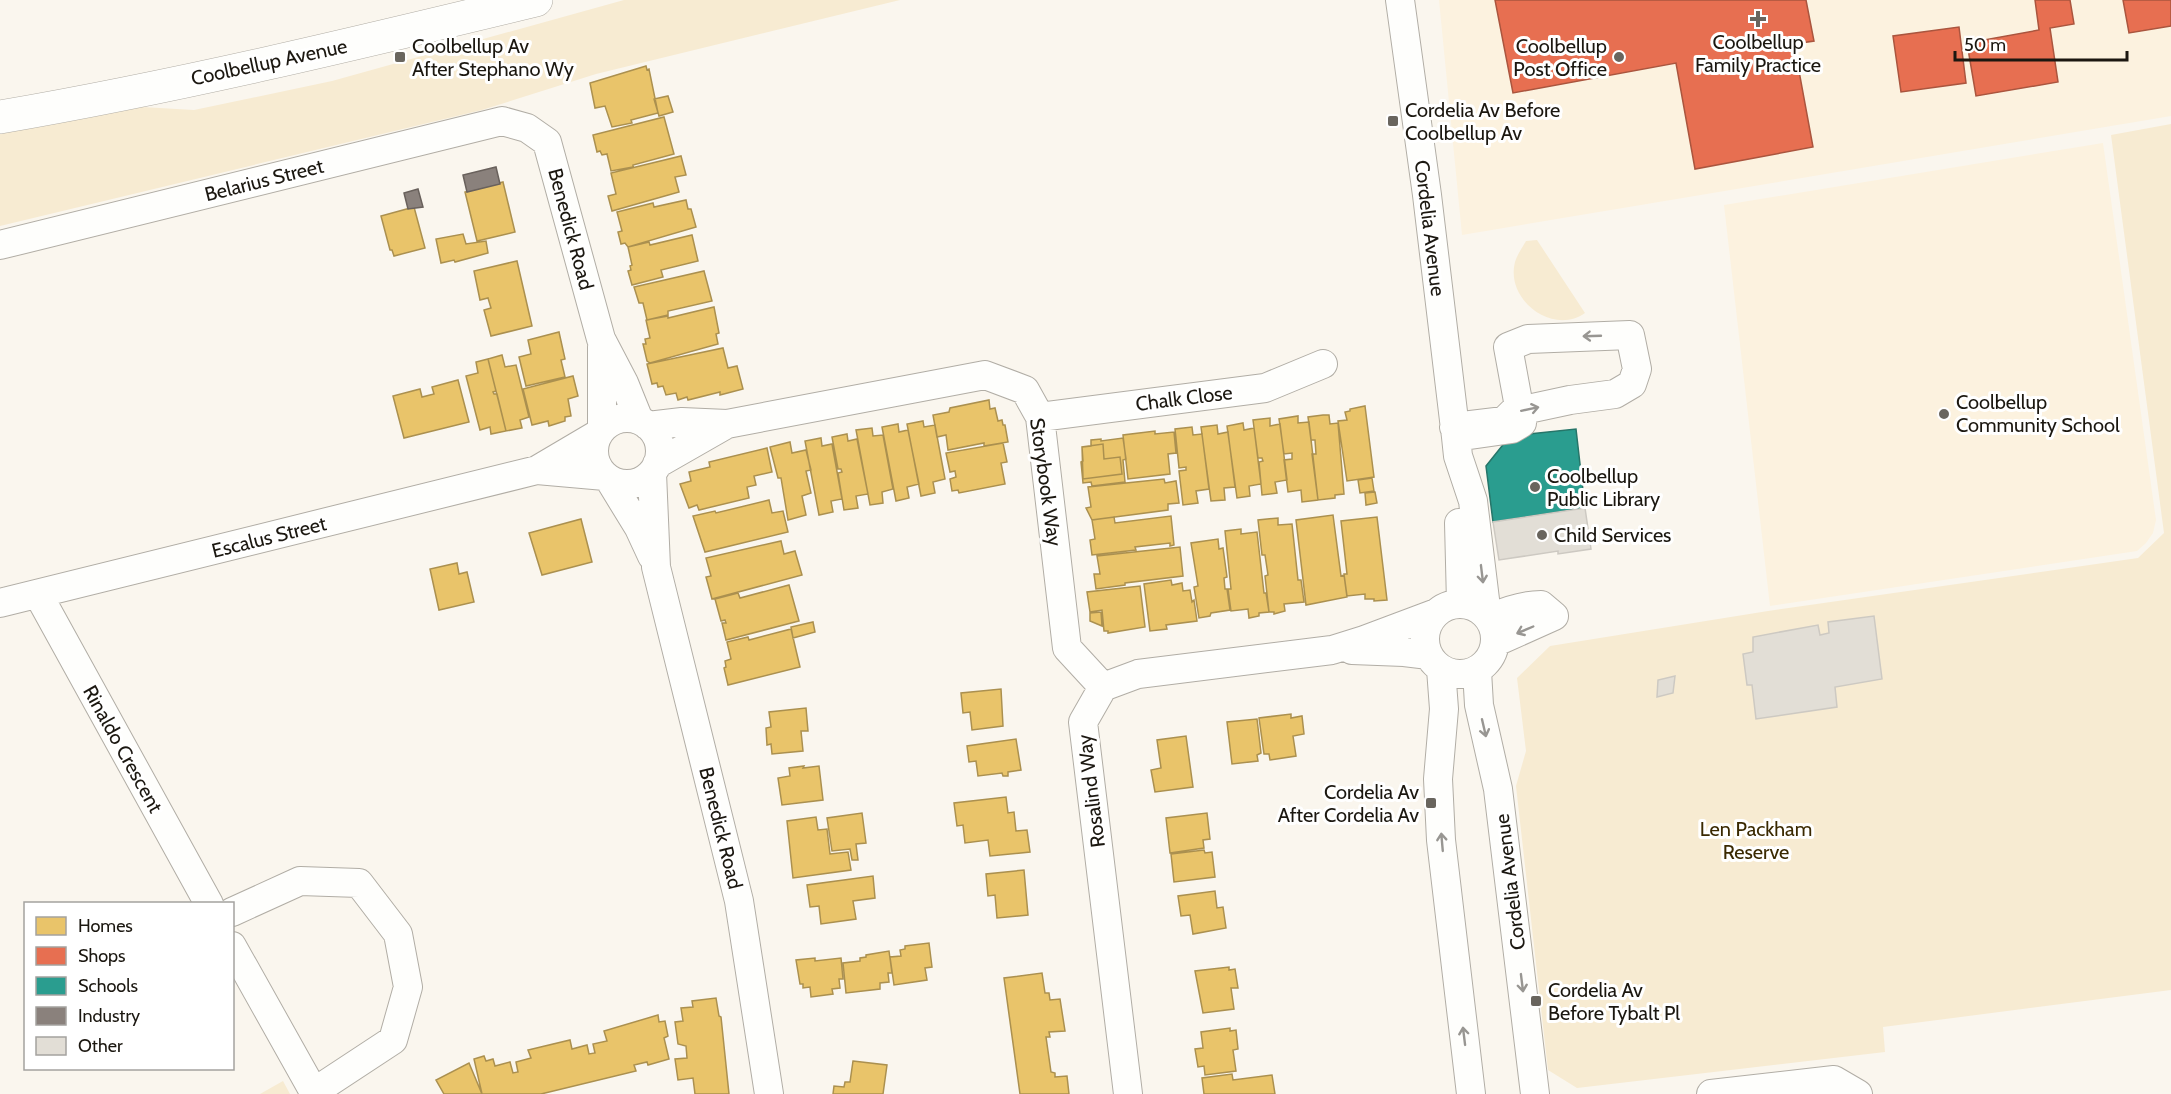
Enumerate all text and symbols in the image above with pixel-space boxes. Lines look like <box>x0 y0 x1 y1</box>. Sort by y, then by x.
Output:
marker: Coolbellup Family Practice <box>1749 10 1767 28</box>
scale bar <box>1955 24 2128 62</box>
place label: Coolbellup Family Practice <box>1695 30 1821 77</box>
street label: Coolbellup Avenue <box>189 34 349 90</box>
place label: Coolbellup Av After Stephano Wy <box>412 34 574 81</box>
place label: Coolbellup Post Office <box>1513 34 1607 81</box>
text: 50 m <box>1964 34 2006 56</box>
marker: Coolbellup Av After Stephano Wy <box>393 50 407 64</box>
marker: Coolbellup Post Office <box>1612 50 1626 64</box>
place label: Cordelia Av Before Coolbellup Av <box>1405 98 1560 145</box>
marker: Cordelia Av Before Coolbellup Av <box>1386 114 1400 128</box>
street label: Belarius Street <box>202 154 326 206</box>
street label: Cordelia Avenue <box>1410 159 1450 297</box>
street label: Benedick Road <box>543 166 599 292</box>
one-way arrow <box>1583 331 1603 342</box>
street label: Chalk Close <box>1134 380 1234 416</box>
place label: Coolbellup Community School <box>1956 390 2120 437</box>
one-way arrow <box>1520 402 1539 414</box>
marker: Coolbellup Community School <box>1937 407 1951 421</box>
street label: Storybook Way <box>1025 416 1067 548</box>
place label: Coolbellup Public Library <box>1547 464 1660 511</box>
marker: Coolbellup Public Library <box>1528 480 1542 494</box>
street label: Escalus Street <box>209 511 329 563</box>
place label: Child Services <box>1554 523 1671 547</box>
marker: Child Services <box>1535 528 1549 542</box>
one-way arrow <box>1477 564 1488 584</box>
one-way arrow <box>1517 625 1535 637</box>
street label: Rinaldo Crescent <box>78 681 168 817</box>
one-way arrow <box>1479 719 1491 738</box>
street label: Rosalind Way <box>1072 733 1110 849</box>
street label: Benedick Road <box>694 765 748 891</box>
place label: Cordelia Av After Cordelia Av <box>1278 780 1419 827</box>
marker: Cordelia Av After Cordelia Av <box>1424 796 1438 810</box>
street label: Cordelia Avenue <box>1490 813 1530 951</box>
park label: Len Packham Reserve <box>1700 817 1812 864</box>
one-way arrow <box>1436 833 1447 853</box>
legend <box>24 902 234 1070</box>
text: Homes <box>78 915 133 937</box>
text: Shops <box>78 945 126 967</box>
one-way arrow <box>1517 973 1528 993</box>
text: Schools <box>78 975 138 997</box>
place label: Cordelia Av Before Tybalt Pl <box>1548 978 1680 1025</box>
marker: Cordelia Av Before Tybalt Pl <box>1529 994 1543 1008</box>
text: Industry <box>78 1005 140 1027</box>
one-way arrow <box>1459 1026 1470 1046</box>
text: Other <box>78 1035 123 1057</box>

